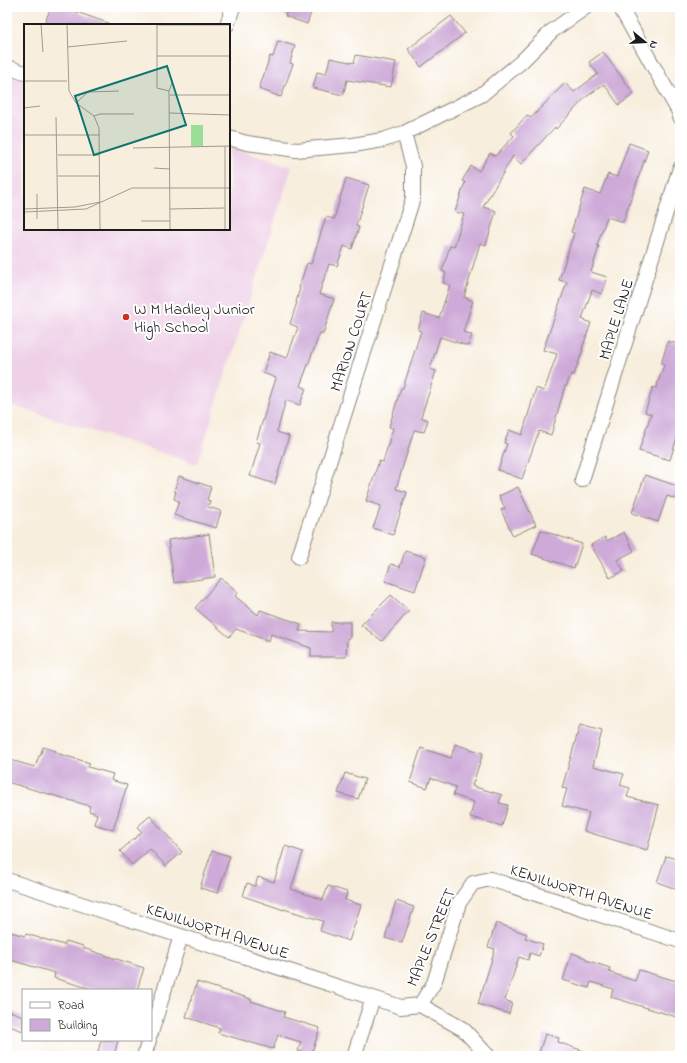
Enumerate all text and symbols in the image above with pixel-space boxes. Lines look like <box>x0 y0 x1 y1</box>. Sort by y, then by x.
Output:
north arrow <box>625 22 665 62</box>
inset map <box>24 24 230 230</box>
text: N <box>645 39 662 51</box>
street label: MAPLE LANE <box>593 276 641 363</box>
street label: MARION COURT <box>324 288 379 395</box>
place label: W M Hadley Junior High School <box>134 298 255 340</box>
marker: W M Hadley Junior High School <box>121 312 131 322</box>
street label: KENILWORTH AVENUE <box>507 858 656 927</box>
street label: MAPLE STREET <box>401 885 463 991</box>
street label: KENILWORTH AVENUE <box>143 897 292 966</box>
legend <box>22 989 152 1041</box>
text: Road <box>58 997 84 1015</box>
text: Building <box>57 1017 97 1036</box>

